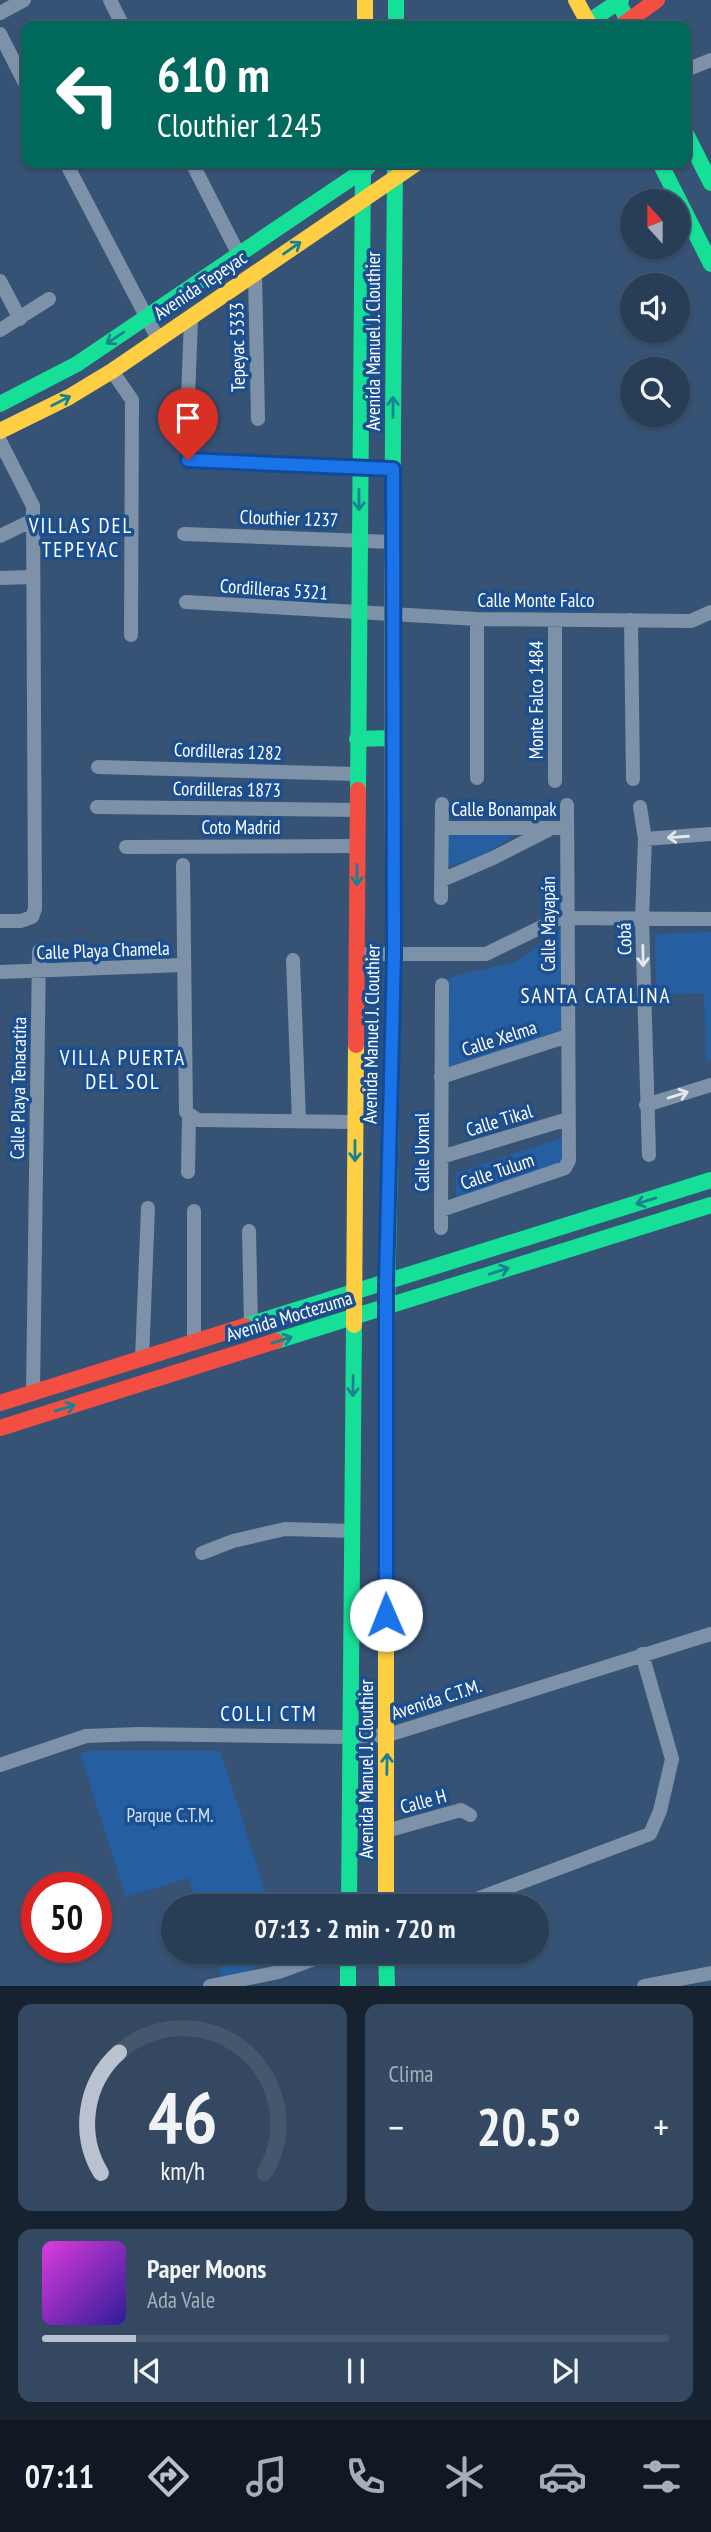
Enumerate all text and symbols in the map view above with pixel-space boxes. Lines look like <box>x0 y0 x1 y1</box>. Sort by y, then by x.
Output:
text: 610 m <box>157 42 270 106</box>
icon: left <box>42 49 133 140</box>
text: Clouthier 1245 <box>157 104 323 146</box>
north arrow <box>620 189 690 259</box>
map controls <box>620 189 690 427</box>
one-way arrow <box>282 241 301 256</box>
street label: Avenida Tepeyac <box>149 245 251 325</box>
street label: Avenida Manuel J. Clouthier <box>361 250 385 431</box>
button: sound <box>620 273 690 343</box>
street label: Tepeyac 5333 <box>224 302 250 392</box>
one-way arrow <box>106 331 126 345</box>
button: search <box>620 357 690 427</box>
pin <box>158 388 218 460</box>
one-way arrow <box>50 394 71 407</box>
one-way arrow <box>386 395 400 418</box>
icon: arrive <box>169 399 207 437</box>
one-way arrow <box>352 489 366 512</box>
street label: Clouthier 1237 <box>239 504 339 532</box>
district label: VILLAS DEL TEPEYAC <box>28 512 133 563</box>
street label: Cordilleras 5321 <box>219 573 329 605</box>
street label: Calle Monte Falco <box>478 588 594 612</box>
street label: Monte Falco 1484 <box>524 640 548 759</box>
street label: Cordilleras 1282 <box>174 737 282 765</box>
street label: Cordilleras 1873 <box>173 776 281 802</box>
street label: Calle Bonampak <box>451 797 557 821</box>
street label: Coto Madrid <box>201 815 281 839</box>
one-way arrow <box>667 830 690 843</box>
one-way arrow <box>350 863 363 886</box>
street label: Calle Mayapán <box>536 876 560 972</box>
street label: Cobá <box>612 923 636 955</box>
street label: Calle Playa Chamela <box>36 936 170 964</box>
street label: Avenida Manuel J. Clouthier <box>357 943 385 1124</box>
one-way arrow <box>636 944 650 967</box>
district label: SANTA CATALINA <box>520 982 672 1009</box>
street label: Calle Xelma <box>459 1015 539 1061</box>
street label: Calle Playa Tenacatita <box>5 1017 31 1159</box>
district label: VILLA PUERTA DEL SOL <box>59 1044 186 1095</box>
one-way arrow <box>667 1087 689 1100</box>
street label: Calle Tikal <box>463 1098 536 1141</box>
street label: Calle Uxmal <box>410 1112 434 1191</box>
one-way arrow <box>348 1140 362 1163</box>
street label: Calle Tulum <box>457 1147 537 1195</box>
one-way arrow <box>635 1195 657 1208</box>
one-way arrow <box>488 1264 510 1277</box>
street label: Avenida Moctezuma <box>223 1285 355 1347</box>
one-way arrow <box>271 1333 293 1345</box>
one-way arrow <box>346 1374 360 1397</box>
one-way arrow <box>54 1401 76 1414</box>
position arrow <box>349 1578 423 1652</box>
street label: Avenida C.T.M. <box>388 1673 484 1725</box>
street label: Avenida Manuel J. Clouthier <box>354 1678 378 1859</box>
district label: COLLI CTM <box>220 1700 318 1727</box>
one-way arrow <box>380 1753 394 1776</box>
street label: Calle H <box>397 1783 449 1819</box>
park label: Parque C.T.M. <box>127 1803 213 1827</box>
speed limit sign: 50 <box>21 1872 112 1963</box>
text: 07:13 · 2 min · 720 m <box>255 1912 455 1945</box>
text: Clima <box>389 2059 434 2088</box>
text: 46 <box>147 2070 217 2164</box>
text: 20.5° <box>476 2093 581 2160</box>
text: − <box>389 2102 404 2151</box>
text: + <box>653 2102 669 2151</box>
text: km/h <box>160 2155 204 2187</box>
text: Paper Moons <box>147 2252 266 2285</box>
text: Ada Vale <box>147 2285 215 2314</box>
icon: previous <box>128 2352 166 2390</box>
icon: pause <box>337 2352 375 2390</box>
icon: next <box>546 2352 584 2390</box>
icon: directions <box>144 2452 193 2501</box>
icon: music <box>242 2452 291 2501</box>
icon: phone <box>341 2452 390 2501</box>
icon: climate <box>440 2452 489 2501</box>
icon: car <box>538 2452 587 2501</box>
icon: filters <box>637 2452 686 2501</box>
text: 07:11 <box>25 2455 94 2497</box>

